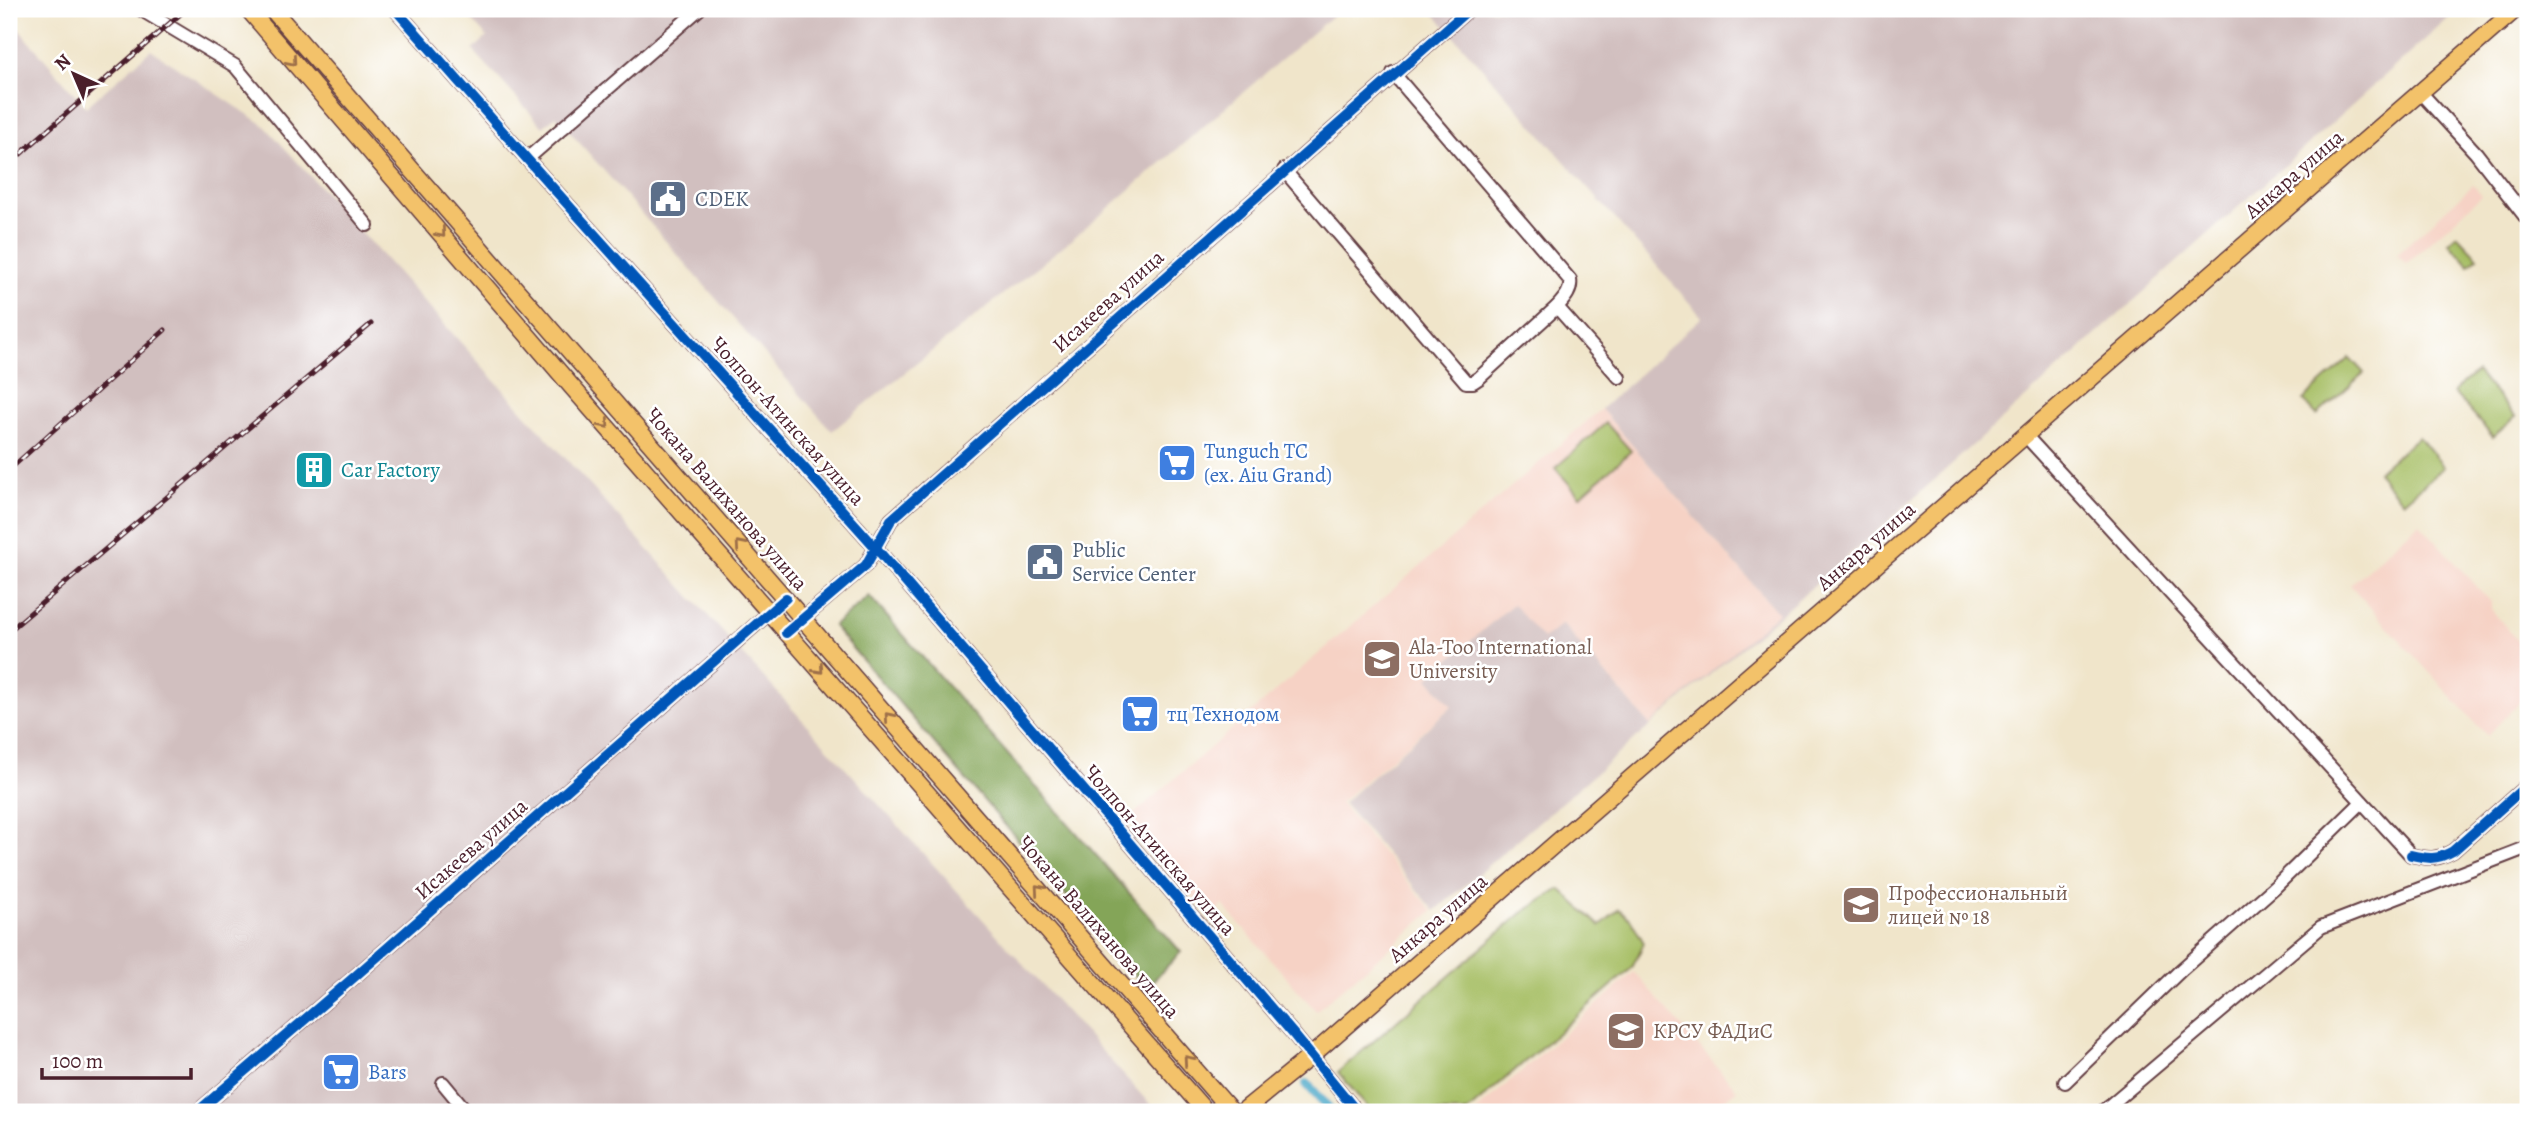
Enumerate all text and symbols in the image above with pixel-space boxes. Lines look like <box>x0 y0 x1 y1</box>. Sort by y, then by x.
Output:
north arrow <box>38 38 108 108</box>
text: N <box>49 48 77 77</box>
one-way arrow <box>284 52 296 65</box>
street label: Анкара улица <box>2238 123 2350 225</box>
public building icon: CDEK <box>647 178 689 220</box>
place label: CDEK <box>695 185 749 213</box>
one-way arrow <box>433 225 445 238</box>
street label: Исакеева улица <box>1046 243 1170 359</box>
street label: Чолпон-Атинская улица <box>705 331 872 512</box>
street label: Чокана Валиханова улица <box>640 402 814 597</box>
one-way arrow <box>597 416 609 429</box>
place label: Tunguch TC (ex. Aiu Grand) <box>1204 437 1332 489</box>
supermarket icon: Tunguch TC (ex. Aiu Grand) <box>1156 442 1198 484</box>
building icon: Car Factory <box>293 449 335 491</box>
place label: Car Factory <box>341 456 440 484</box>
street label: Анкара улица <box>1810 495 1922 597</box>
place label: Public Service Center <box>1072 536 1196 588</box>
one-way arrow <box>736 541 748 554</box>
public building icon: Public Service Center <box>1024 541 1066 583</box>
place label: Ala-Too International University <box>1408 633 1592 685</box>
school or university icon: Ala-Too International University <box>1361 638 1403 680</box>
one-way arrow <box>811 661 823 674</box>
supermarket icon: тц Технодом <box>1119 693 1161 735</box>
place label: тц Технодом <box>1167 700 1280 728</box>
one-way arrow <box>885 712 897 725</box>
street label: Чолпон-Атинская улица <box>1078 758 1242 942</box>
street label: Исакеева улица <box>409 792 534 906</box>
street label: Чокана Валиханова улица <box>1012 830 1186 1025</box>
street label: Анкара улица <box>1382 867 1494 969</box>
place label: Профессиональный лицей № 18 <box>1888 879 2068 931</box>
one-way arrow <box>1035 884 1047 897</box>
school or university icon: Профессиональный лицей № 18 <box>1840 884 1882 926</box>
school or university icon: КРСУ ФАДиС <box>1605 1010 1647 1052</box>
place label: КРСУ ФАДиС <box>1653 1017 1773 1045</box>
scale bar <box>42 1037 191 1081</box>
text: 100 m <box>52 1047 103 1075</box>
supermarket icon: Bars <box>320 1051 362 1093</box>
one-way arrow <box>1184 1056 1196 1069</box>
place label: Bars <box>368 1058 407 1086</box>

